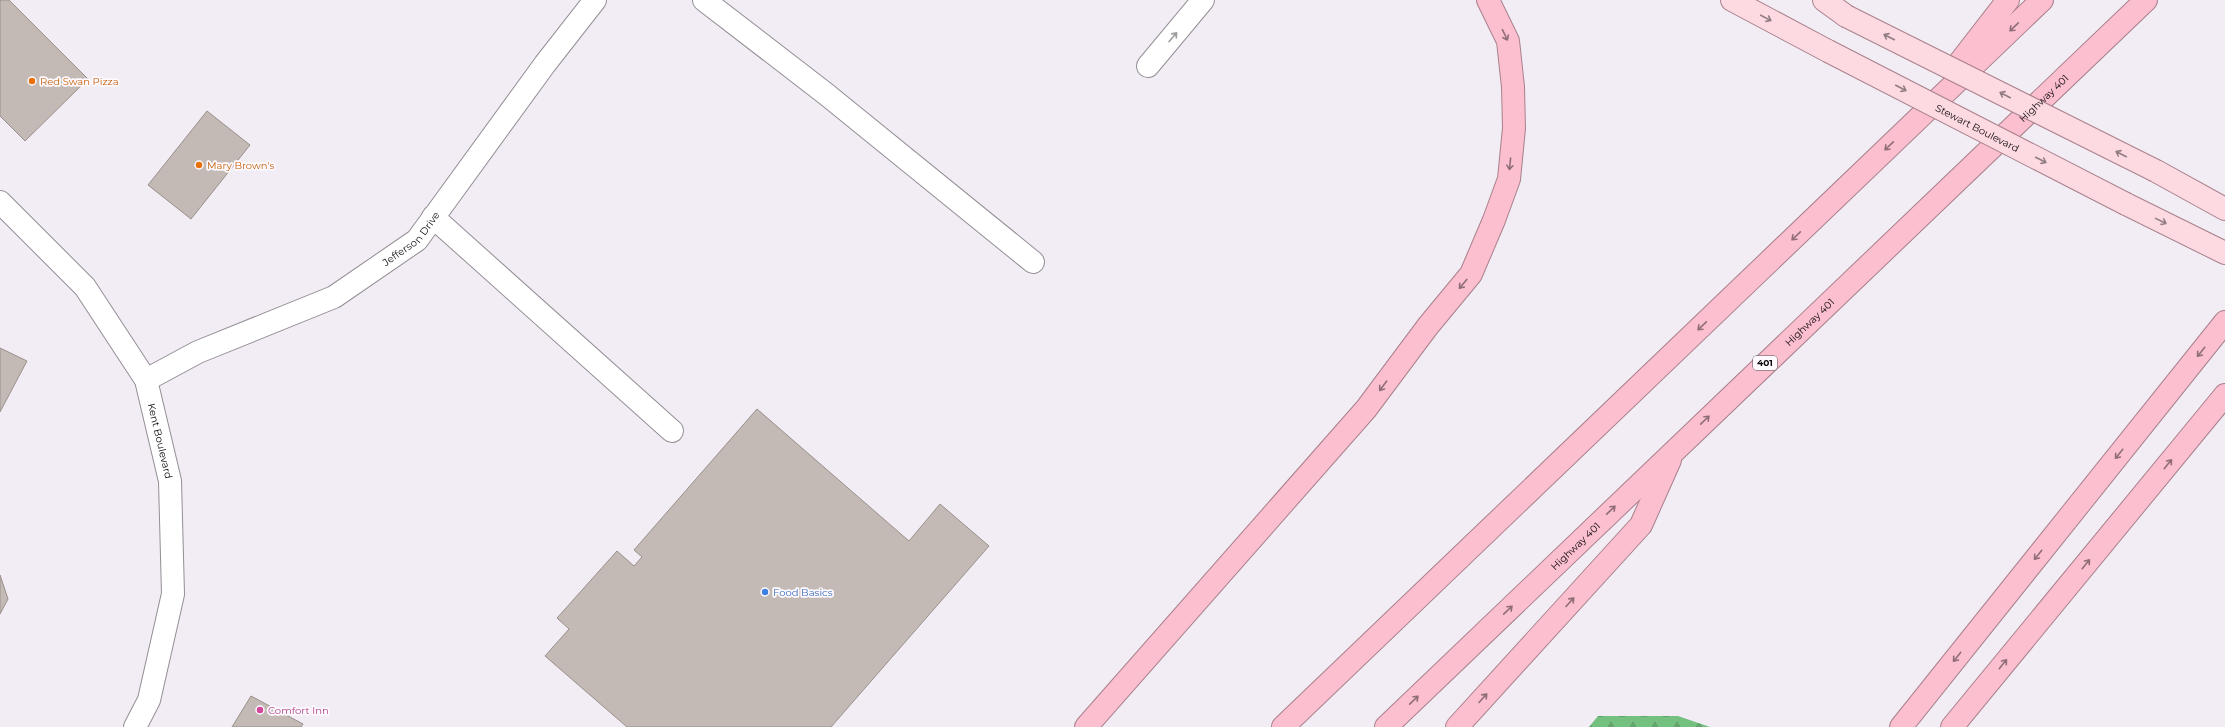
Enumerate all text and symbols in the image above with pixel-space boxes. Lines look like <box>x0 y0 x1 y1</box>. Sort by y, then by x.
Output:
one-way arrow <box>1760 15 1772 22</box>
one-way arrow <box>2009 22 2019 32</box>
one-way arrow <box>1502 29 1509 41</box>
one-way arrow <box>1169 32 1178 42</box>
one-way arrow <box>1883 33 1895 41</box>
street label: Highway 401 <box>2016 72 2071 125</box>
place label: Red Swan Pizza <box>40 75 119 88</box>
marker: Red Swan Pizza <box>27 76 37 86</box>
one-way arrow <box>1894 85 1906 92</box>
one-way arrow <box>1999 91 2011 99</box>
street label: Stewart Boulevard <box>1933 101 2021 155</box>
one-way arrow <box>1885 141 1895 150</box>
one-way arrow <box>2116 149 2128 157</box>
one-way arrow <box>1506 157 1514 170</box>
one-way arrow <box>2035 157 2047 164</box>
place label: Mary Brown's <box>207 159 275 172</box>
marker: Mary Brown's <box>194 160 204 170</box>
street label: Jefferson Drive <box>379 209 443 269</box>
one-way arrow <box>2155 218 2167 225</box>
one-way arrow <box>1791 231 1801 241</box>
one-way arrow <box>1458 278 1467 289</box>
street label: Highway 401 <box>1782 296 1837 349</box>
one-way arrow <box>1697 321 1707 331</box>
one-way arrow <box>2196 347 2205 358</box>
road number: 401 <box>1753 356 1777 370</box>
one-way arrow <box>1379 380 1387 391</box>
street label: Kent Boulevard <box>145 402 175 480</box>
one-way arrow <box>1700 415 1710 425</box>
one-way arrow <box>2115 448 2124 459</box>
one-way arrow <box>2164 458 2173 469</box>
one-way arrow <box>1606 505 1616 515</box>
street label: Highway 401 <box>1548 520 1603 573</box>
one-way arrow <box>2034 550 2043 561</box>
one-way arrow <box>2081 559 2090 569</box>
place label: Food Basics <box>773 586 833 599</box>
marker: Food Basics <box>760 587 770 597</box>
one-way arrow <box>1566 597 1575 607</box>
one-way arrow <box>1503 605 1513 615</box>
one-way arrow <box>1953 651 1961 662</box>
one-way arrow <box>1999 659 2008 670</box>
one-way arrow <box>1478 693 1488 703</box>
one-way arrow <box>1409 695 1419 705</box>
place label: Comfort Inn <box>268 704 329 717</box>
marker: Comfort Inn <box>255 705 265 715</box>

